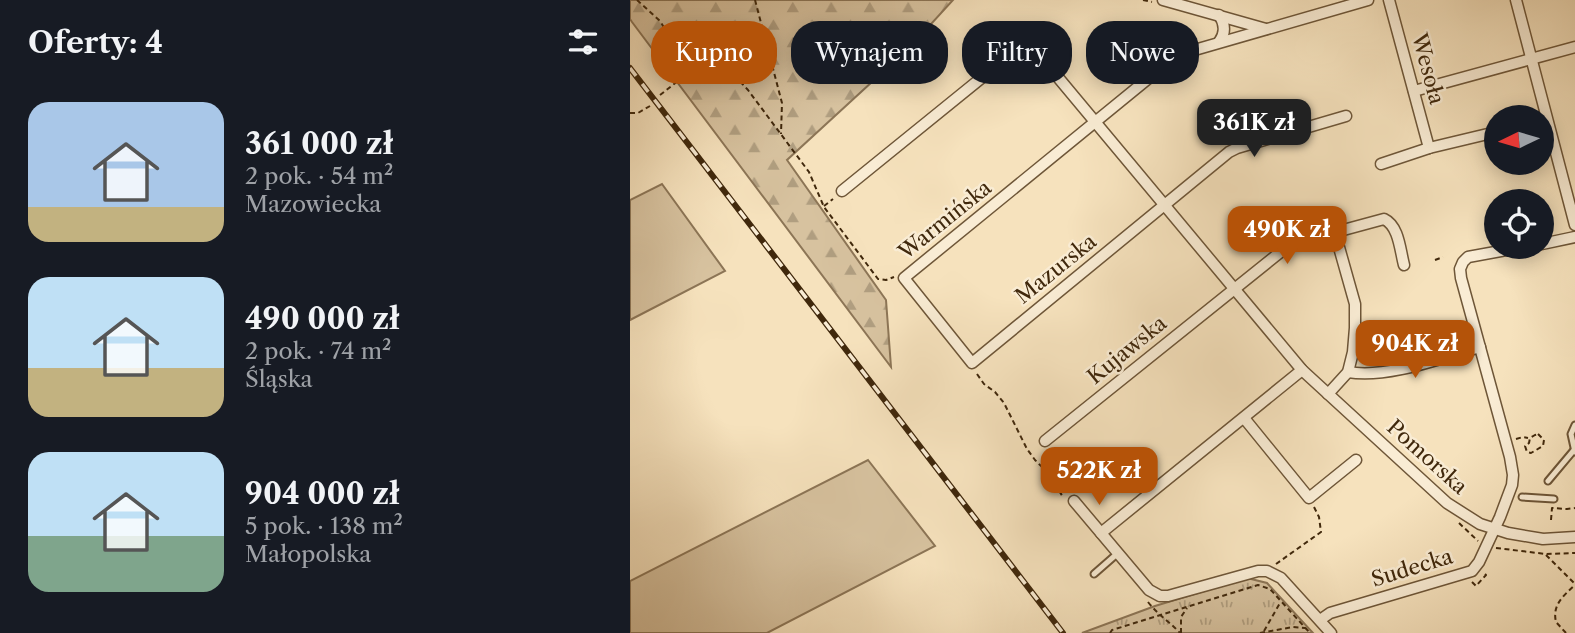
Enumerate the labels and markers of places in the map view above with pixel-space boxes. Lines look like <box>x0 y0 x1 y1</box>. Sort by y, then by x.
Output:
pin: 361K zł <box>1189 100 1319 159</box>
pin: 490K zł <box>1222 206 1352 266</box>
pin: 904K zł <box>1350 320 1480 380</box>
pin: 522K zł <box>1034 448 1164 507</box>

